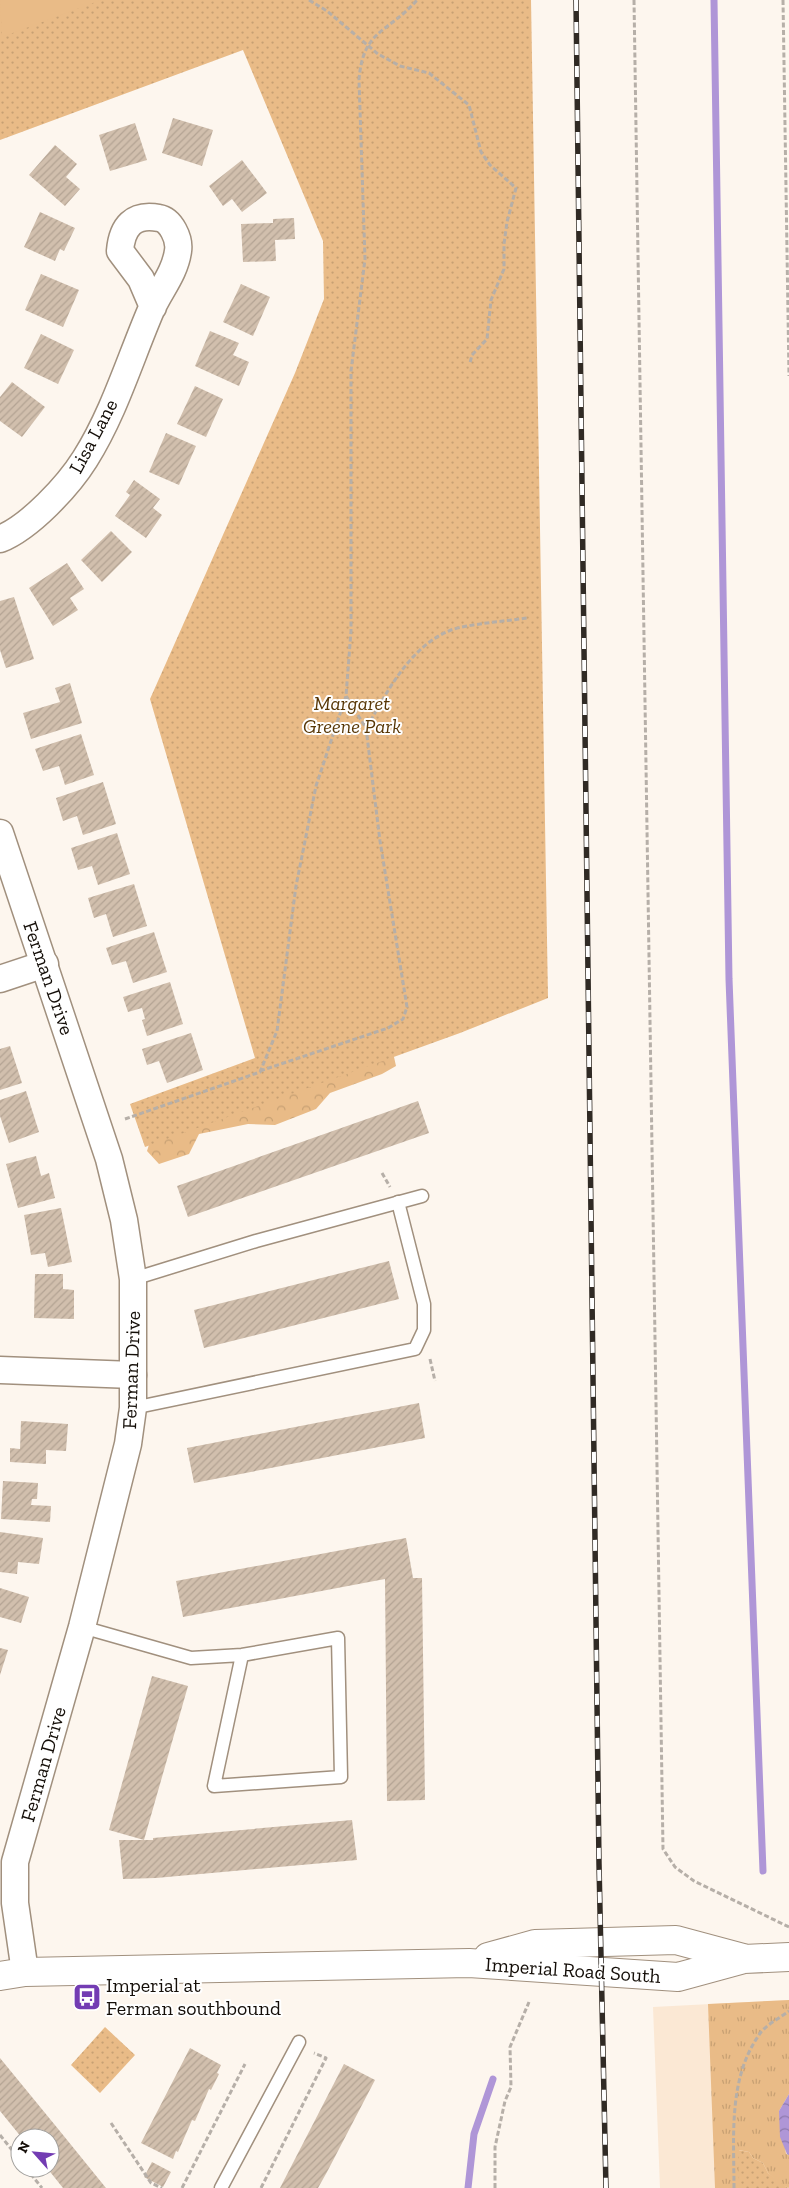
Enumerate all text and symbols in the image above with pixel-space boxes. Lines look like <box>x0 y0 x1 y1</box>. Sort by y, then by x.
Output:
street label: Lisa Lane <box>63 395 123 477</box>
park label: Margaret Greene Park <box>303 691 401 738</box>
street label: Ferman Drive <box>18 918 80 1038</box>
street label: Ferman Drive <box>117 1310 145 1430</box>
street label: Ferman Drive <box>15 1704 71 1824</box>
street label: Imperial Road South <box>484 1952 662 1988</box>
place label: Imperial at Ferman southbound <box>106 1973 281 2020</box>
bus stop icon: Imperial at Ferman southbound <box>72 1982 102 2012</box>
north arrow <box>10 2128 60 2178</box>
text: N <box>14 2138 34 2156</box>

